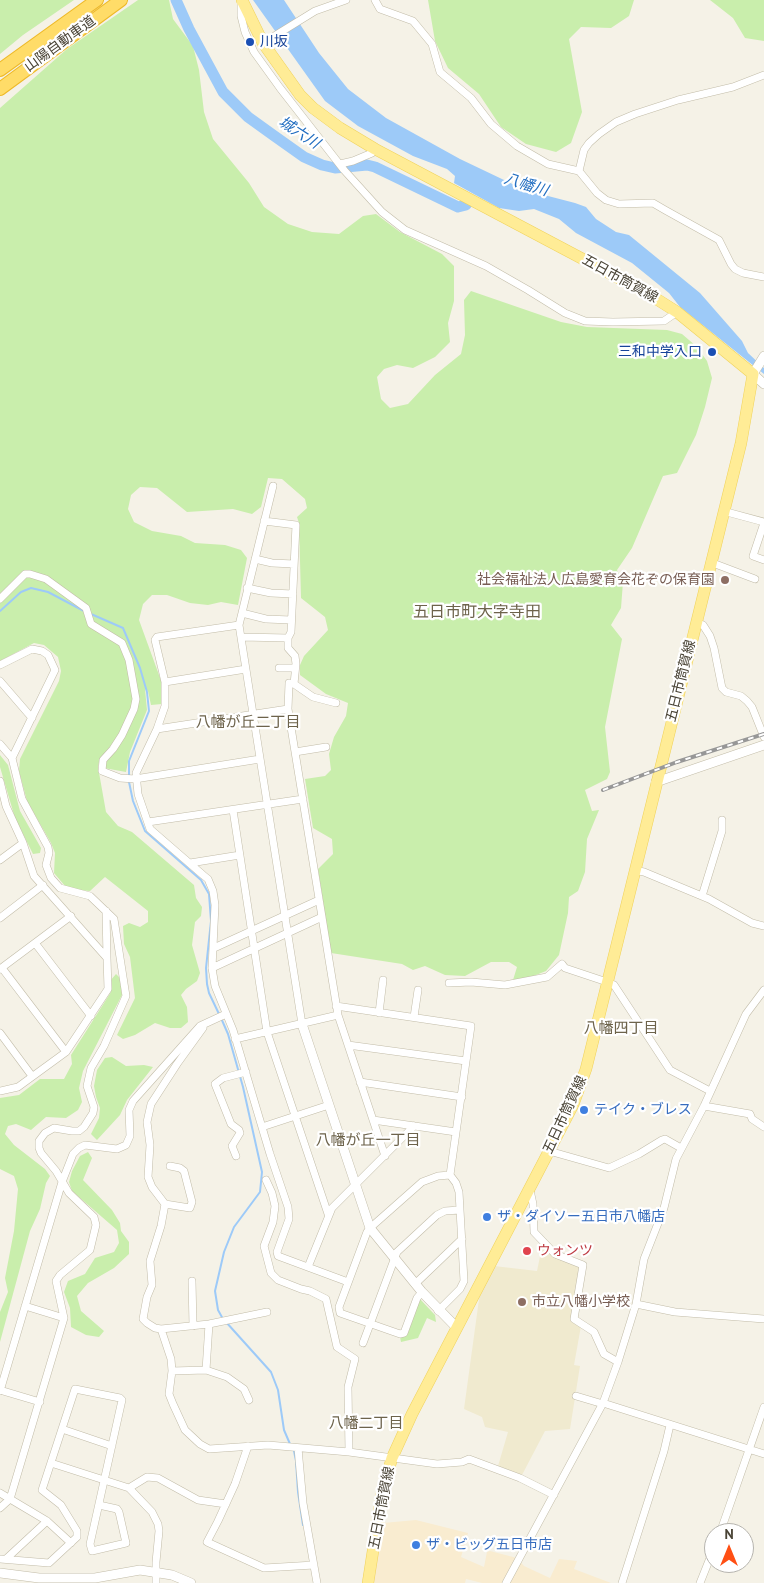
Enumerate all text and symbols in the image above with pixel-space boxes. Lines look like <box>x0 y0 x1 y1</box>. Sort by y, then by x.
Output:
street label: 山陽自動車道 <box>21 13 99 75</box>
place label: 川坂 <box>260 34 288 50</box>
marker: 川坂 <box>244 36 256 48</box>
water label: 城六川 <box>275 113 323 153</box>
water label: 八幡川 <box>502 170 550 200</box>
street label: 五日市筒賀線 <box>579 251 661 307</box>
place label: 三和中学入口 <box>618 344 702 360</box>
marker: 三和中学入口 <box>706 346 718 358</box>
place label: 社会福祉法人広島愛育会花ぞの保育園 <box>477 572 715 588</box>
marker: 社会福祉法人広島愛育会花ぞの保育園 <box>719 574 731 586</box>
district label: 五日市町大字寺田 <box>413 602 541 622</box>
street label: 五日市筒賀線 <box>663 638 699 724</box>
district label: 八幡が丘二丁目 <box>196 714 300 732</box>
district label: 八幡四丁目 <box>584 1020 658 1038</box>
street label: 五日市筒賀線 <box>540 1073 590 1157</box>
place label: テイク・ブレス <box>594 1102 692 1118</box>
marker: テイク・ブレス <box>578 1104 590 1116</box>
district label: 八幡が丘一丁目 <box>316 1132 420 1150</box>
place label: ザ・ダイソー五日市八幡店 <box>497 1209 665 1225</box>
marker: ザ・ダイソー五日市八幡店 <box>481 1211 493 1223</box>
place label: ウォンツ <box>537 1243 593 1259</box>
marker: ウォンツ <box>521 1245 533 1257</box>
place label: 市立八幡小学校 <box>532 1294 630 1310</box>
marker: 市立八幡小学校 <box>516 1296 528 1308</box>
district label: 八幡二丁目 <box>329 1415 403 1433</box>
street label: 五日市筒賀線 <box>366 1465 398 1551</box>
north arrow <box>704 1523 754 1573</box>
text: N <box>724 1525 734 1543</box>
place label: ザ・ビッグ五日市店 <box>426 1537 552 1553</box>
marker: ザ・ビッグ五日市店 <box>410 1539 422 1551</box>

